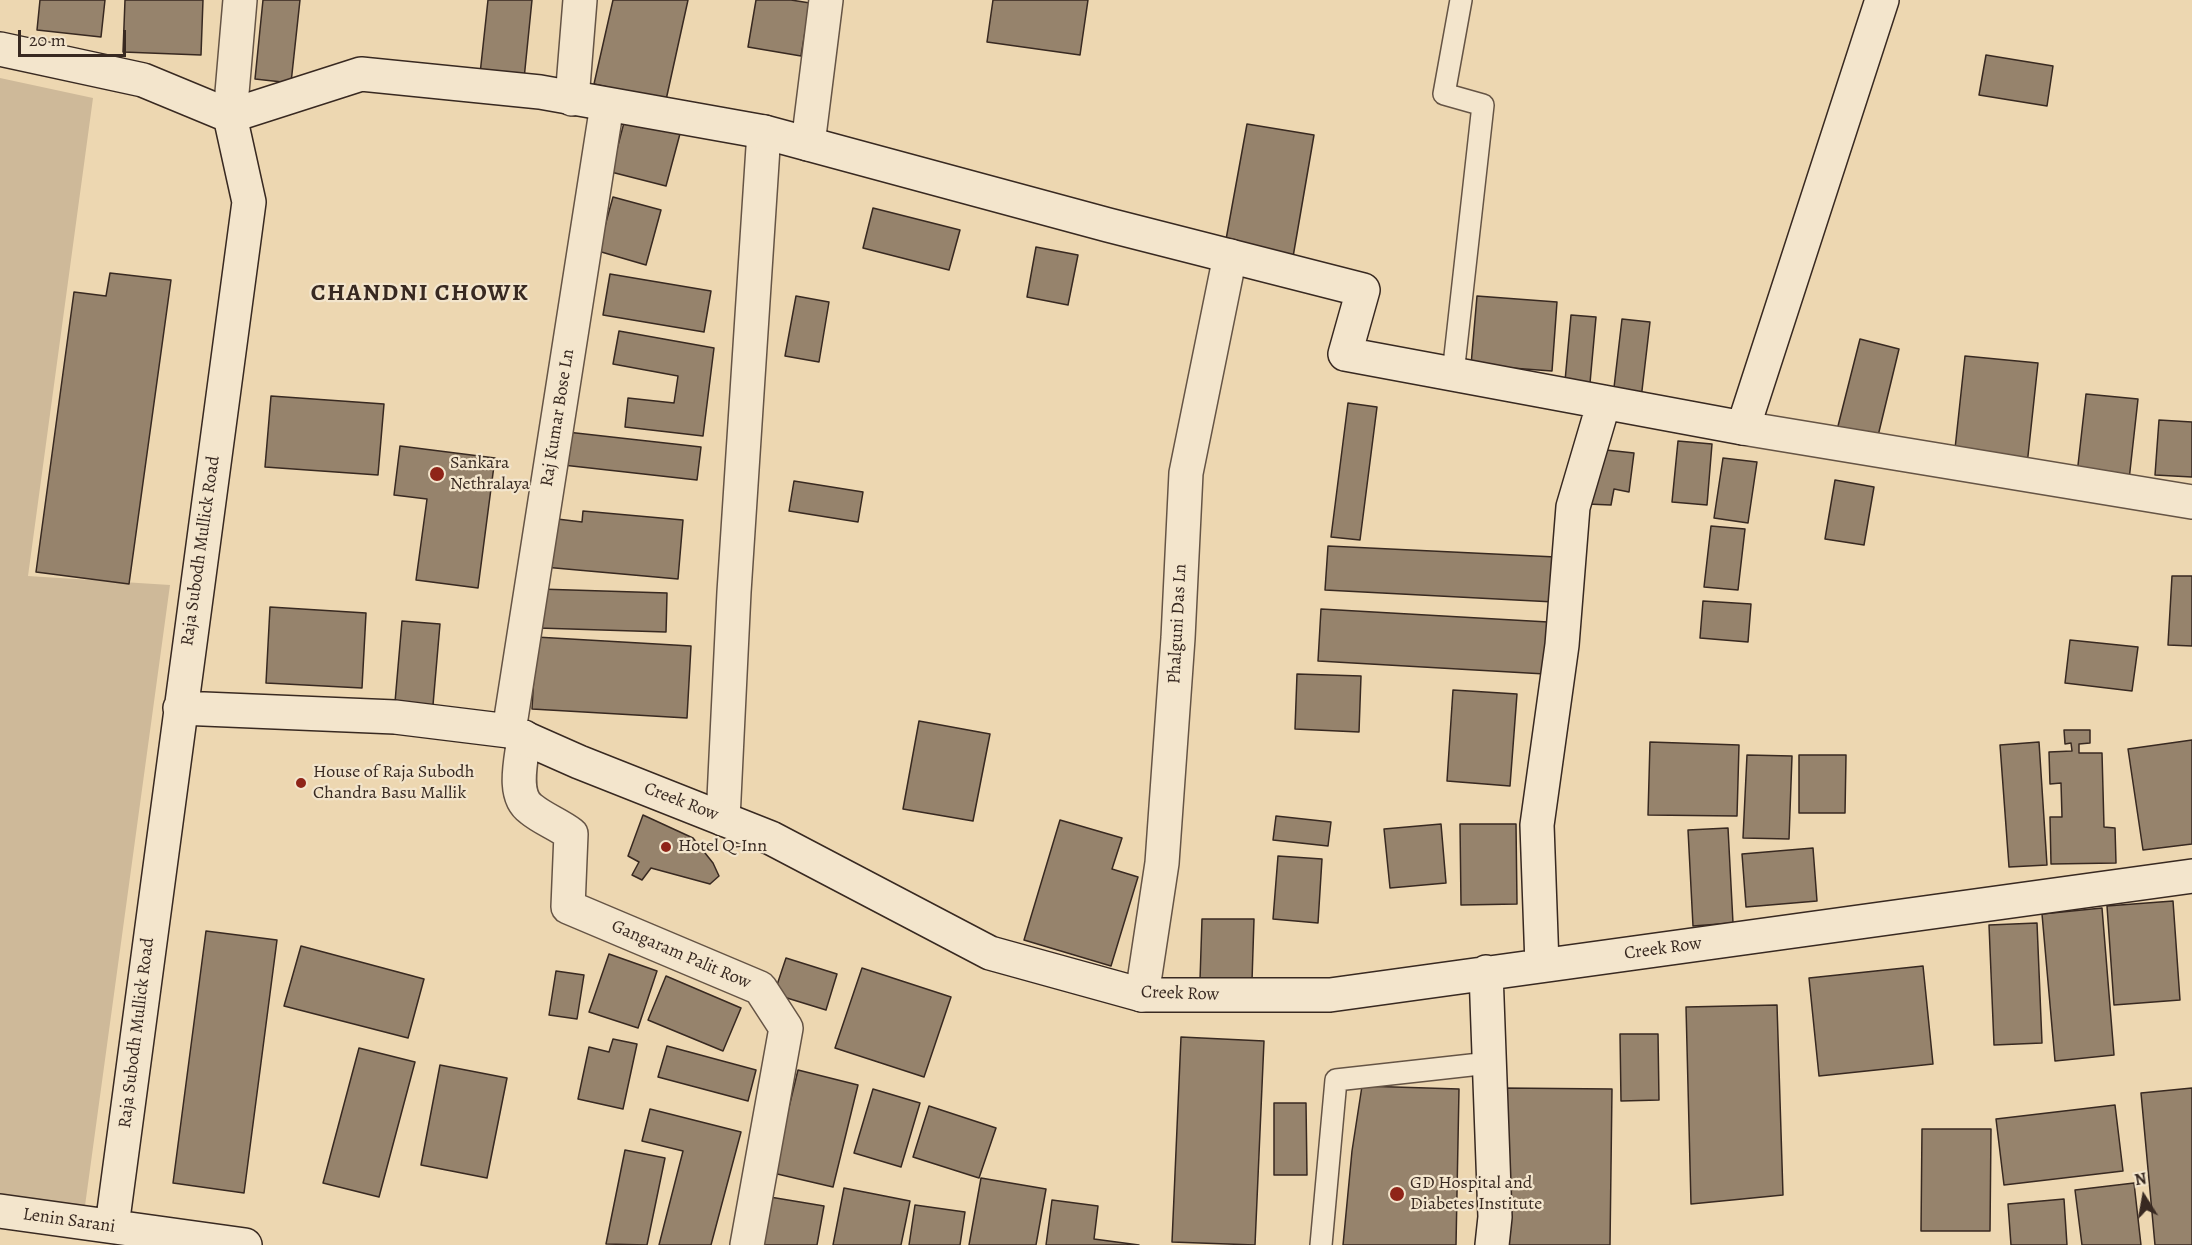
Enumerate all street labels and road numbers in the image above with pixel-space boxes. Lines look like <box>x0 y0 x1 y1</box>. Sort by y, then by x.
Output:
street label: Raj Kumar Bose Ln <box>536 348 580 488</box>
street label: Raja Subodh Mullick Road <box>177 455 225 647</box>
street label: Phalguni Das Ln <box>1164 563 1192 685</box>
street label: Creek Row <box>641 778 721 826</box>
street label: Gangaram Palit Row <box>608 916 754 994</box>
street label: Creek Row <box>1623 933 1703 965</box>
street label: Raja Subodh Mullick Road <box>115 936 159 1130</box>
street label: Creek Row <box>1141 982 1219 1006</box>
street label: Lenin Sarani <box>21 1204 117 1238</box>

